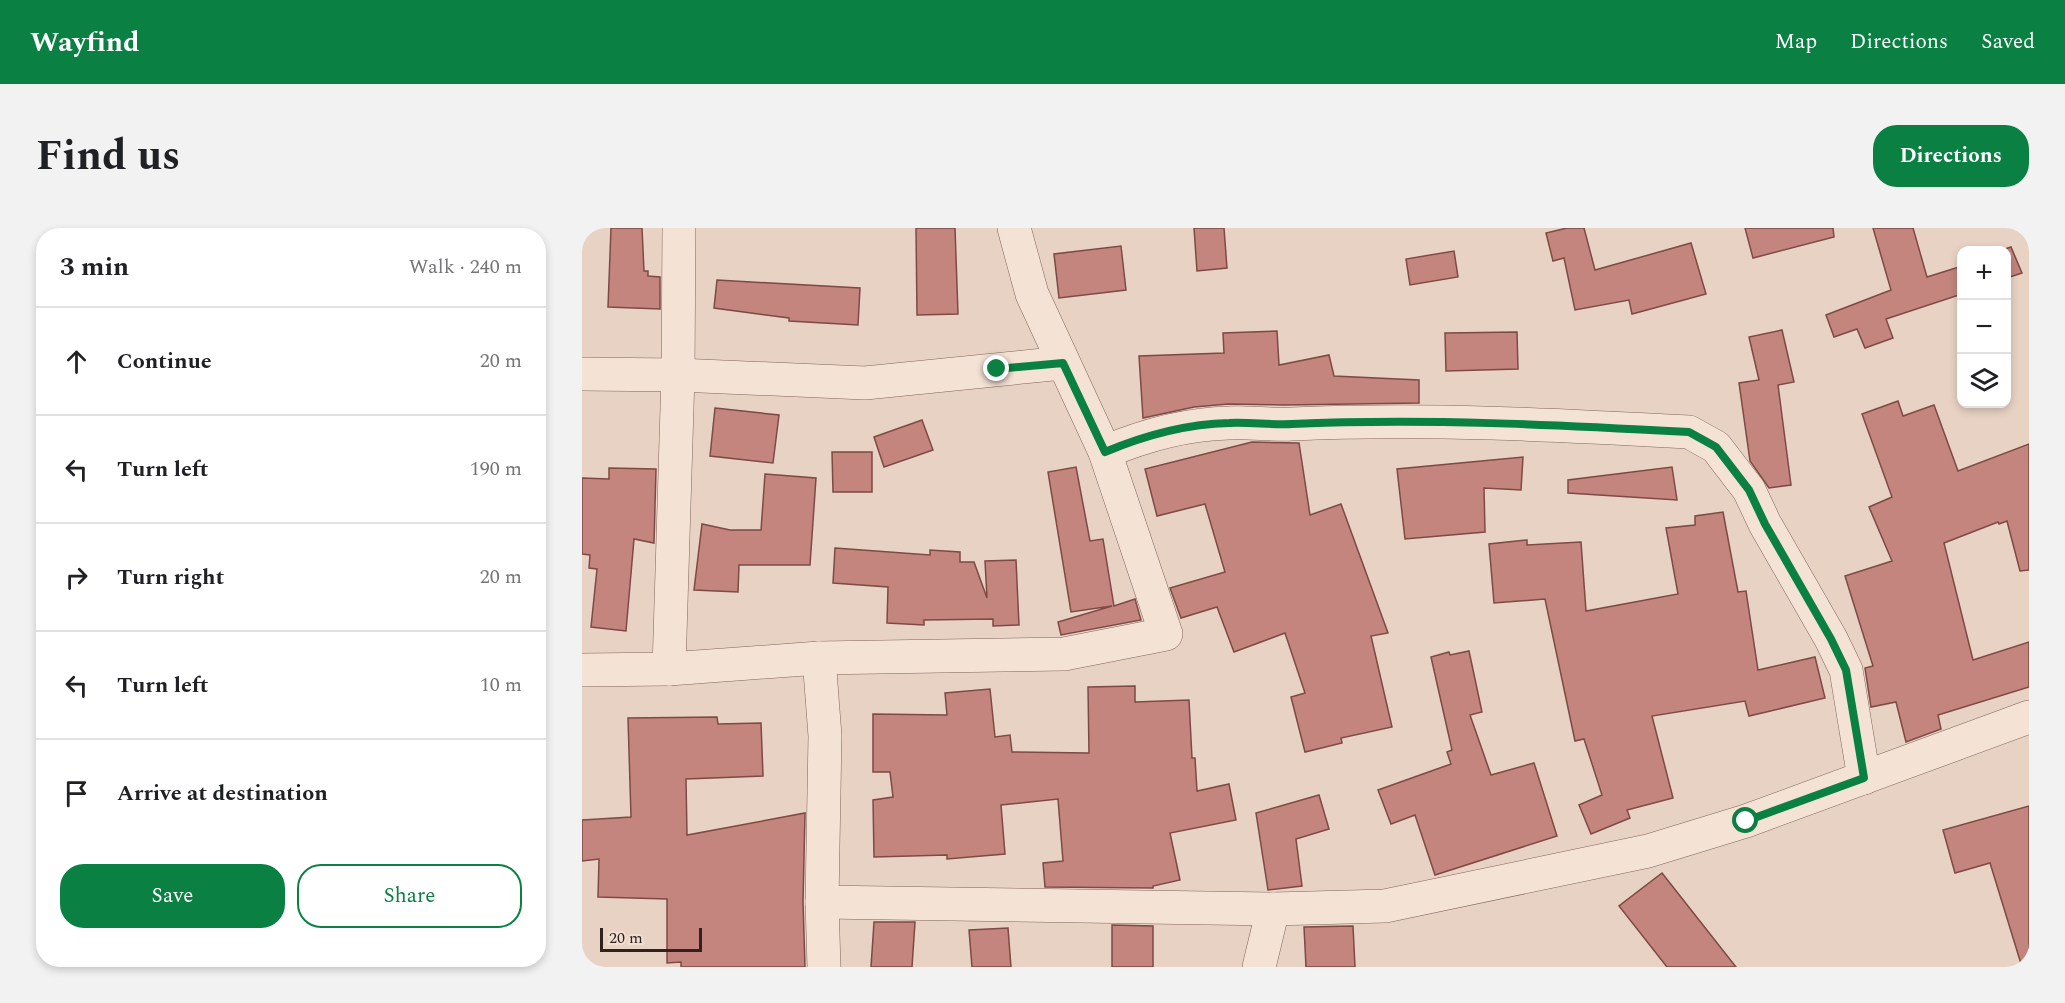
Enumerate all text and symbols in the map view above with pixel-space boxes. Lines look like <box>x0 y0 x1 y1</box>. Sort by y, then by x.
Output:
text: Wayfind <box>30 21 139 64</box>
text: Map <box>1775 26 1817 58</box>
text: Directions <box>1850 26 1948 58</box>
text: Saved <box>1981 26 2035 58</box>
text: Find us <box>36 125 180 188</box>
button: Directions <box>1873 125 2029 187</box>
map controls <box>1957 246 2011 408</box>
button: + <box>1957 246 2011 300</box>
text: 3 min <box>60 247 129 287</box>
text: Walk · 240 m <box>409 252 522 282</box>
button: − <box>1957 300 2011 354</box>
icon: ahead <box>60 345 93 378</box>
text: Continue <box>117 345 212 378</box>
text: 20 m <box>480 346 522 376</box>
button: layers <box>1957 354 2011 408</box>
route end <box>983 355 1009 381</box>
icon: left <box>60 453 93 486</box>
text: Turn left <box>117 453 209 486</box>
text: 190 m <box>470 454 522 484</box>
icon: right <box>60 561 93 594</box>
text: Turn right <box>117 561 224 594</box>
text: 20 m <box>480 562 522 592</box>
icon: left <box>60 669 93 702</box>
text: Turn left <box>117 669 209 702</box>
text: 10 m <box>480 670 522 700</box>
icon: arrive <box>60 777 93 810</box>
text: Arrive at destination <box>117 777 328 810</box>
route start <box>1732 807 1758 833</box>
button: Save <box>60 864 285 928</box>
button: Share <box>297 864 522 928</box>
scale bar <box>600 925 702 952</box>
text: 20 m <box>609 926 643 950</box>

